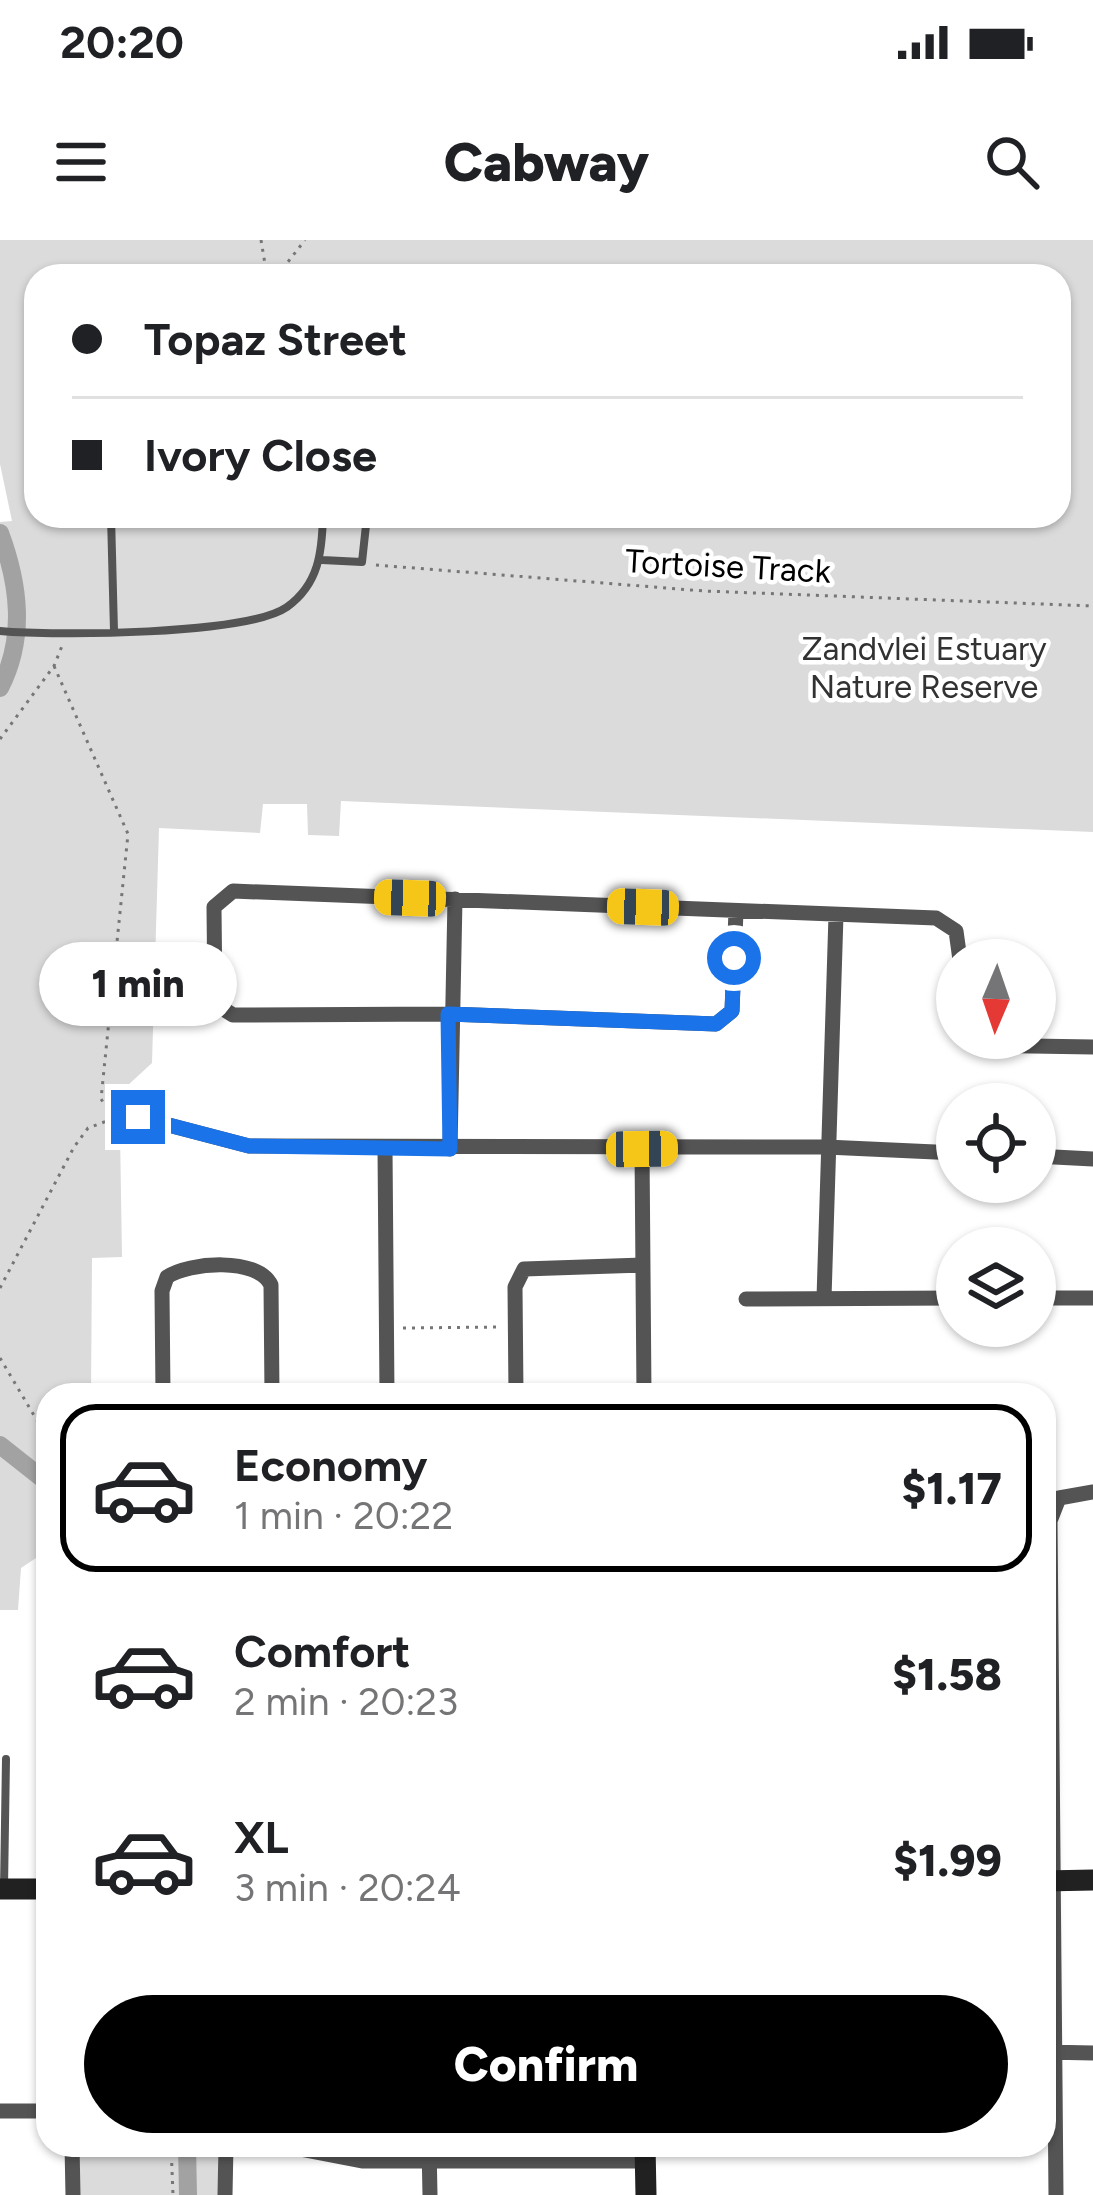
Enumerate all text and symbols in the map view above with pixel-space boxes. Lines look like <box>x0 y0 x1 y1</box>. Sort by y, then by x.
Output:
text: 20:20 <box>60 15 184 69</box>
icon: menu <box>48 129 114 195</box>
icon: search <box>979 129 1045 195</box>
text: Cabway <box>444 130 649 195</box>
text: Topaz Street <box>144 312 407 366</box>
text: Ivory Close <box>144 428 377 482</box>
street label: Tortoise Track <box>624 541 832 591</box>
park label: Zandvlei Estuary Nature Reserve <box>801 629 1047 706</box>
car <box>373 879 447 917</box>
car <box>606 888 680 926</box>
route start <box>707 931 761 985</box>
north arrow <box>936 939 1056 1059</box>
map controls <box>936 939 1056 1347</box>
callout: 1 min <box>39 943 237 1027</box>
text: 1 min <box>91 960 185 1007</box>
button: locate <box>936 1083 1056 1203</box>
route end <box>111 1090 165 1144</box>
car <box>606 1130 678 1168</box>
button: layers <box>936 1227 1056 1347</box>
icon: car <box>90 1434 198 1542</box>
text: Economy <box>234 1438 427 1492</box>
text: $1.17 <box>902 1461 1002 1515</box>
text: 1 min · 20:22 <box>234 1492 453 1539</box>
icon: car <box>90 1620 198 1728</box>
text: Comfort <box>234 1624 410 1678</box>
text: $1.58 <box>892 1647 1002 1701</box>
text: 2 min · 20:23 <box>234 1678 458 1725</box>
icon: car <box>90 1806 198 1914</box>
text: XL <box>234 1810 289 1864</box>
text: $1.99 <box>893 1833 1002 1887</box>
text: 3 min · 20:24 <box>234 1864 461 1911</box>
button: Confirm <box>84 1995 1008 2133</box>

